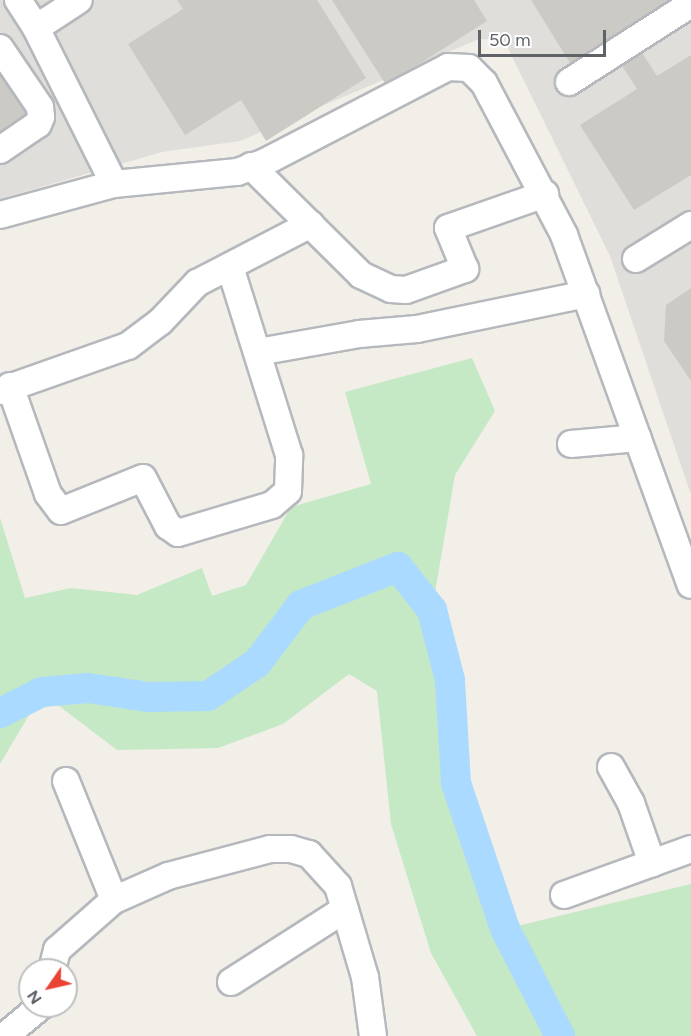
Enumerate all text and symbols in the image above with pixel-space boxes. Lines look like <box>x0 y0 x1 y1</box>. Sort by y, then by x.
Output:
scale bar <box>481 18 608 56</box>
text: 50 m <box>489 29 531 51</box>
north arrow <box>18 958 78 1018</box>
text: N <box>23 987 46 1008</box>

